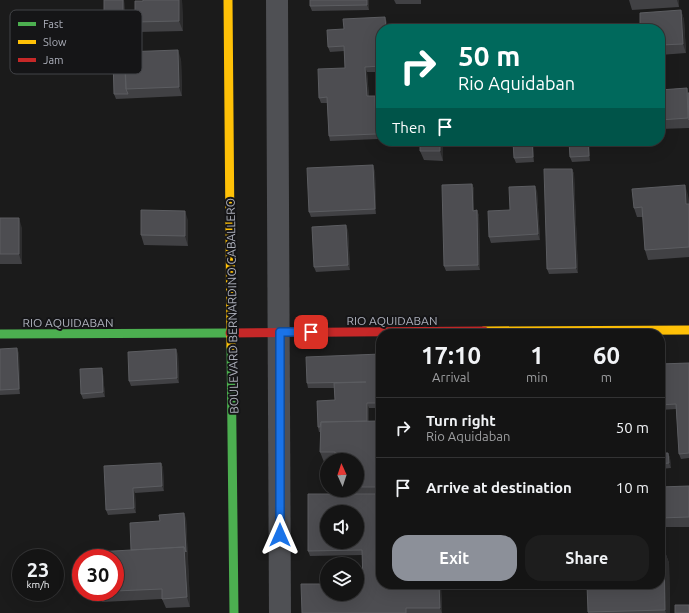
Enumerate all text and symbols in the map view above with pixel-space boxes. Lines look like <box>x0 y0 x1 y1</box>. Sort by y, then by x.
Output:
legend <box>10 10 142 74</box>
text: Fast <box>43 18 64 30</box>
text: Slow <box>43 36 67 48</box>
icon: right <box>392 40 444 92</box>
text: 50 m <box>458 40 520 71</box>
text: Jam <box>43 54 64 66</box>
text: Rio Aquidaban <box>458 73 575 93</box>
icon: arrive <box>434 116 456 138</box>
text: Then <box>392 119 426 136</box>
street label: BOULEVARD BERNARDINO CABALLERO <box>224 198 240 414</box>
street label: RIO AQUIDABAN <box>346 314 438 327</box>
pin <box>294 315 328 349</box>
street label: RIO AQUIDABAN <box>22 316 114 329</box>
icon: arrive <box>300 321 322 343</box>
text: 17:10 <box>421 342 481 369</box>
text: 1 <box>530 342 544 369</box>
text: 60 <box>593 342 620 369</box>
text: Arrival <box>432 370 470 384</box>
text: min <box>526 370 548 384</box>
text: m <box>601 370 612 384</box>
text: Turn right <box>426 412 496 429</box>
icon: right <box>392 417 414 439</box>
text: 50 m <box>616 419 649 436</box>
text: Rio Aquidaban <box>426 429 510 443</box>
north arrow <box>320 453 364 497</box>
map controls <box>320 453 364 601</box>
icon: arrive <box>392 477 414 499</box>
text: Arrive at destination <box>426 479 572 496</box>
text: 10 m <box>616 479 649 496</box>
button: sound <box>320 505 364 549</box>
position arrow <box>259 514 301 556</box>
button: Exit <box>392 535 517 581</box>
button: Share <box>525 535 649 581</box>
speed limit sign: 30 <box>72 549 124 601</box>
button: layers <box>320 557 364 601</box>
text: 23 <box>27 558 49 581</box>
text: km/h <box>26 579 50 590</box>

